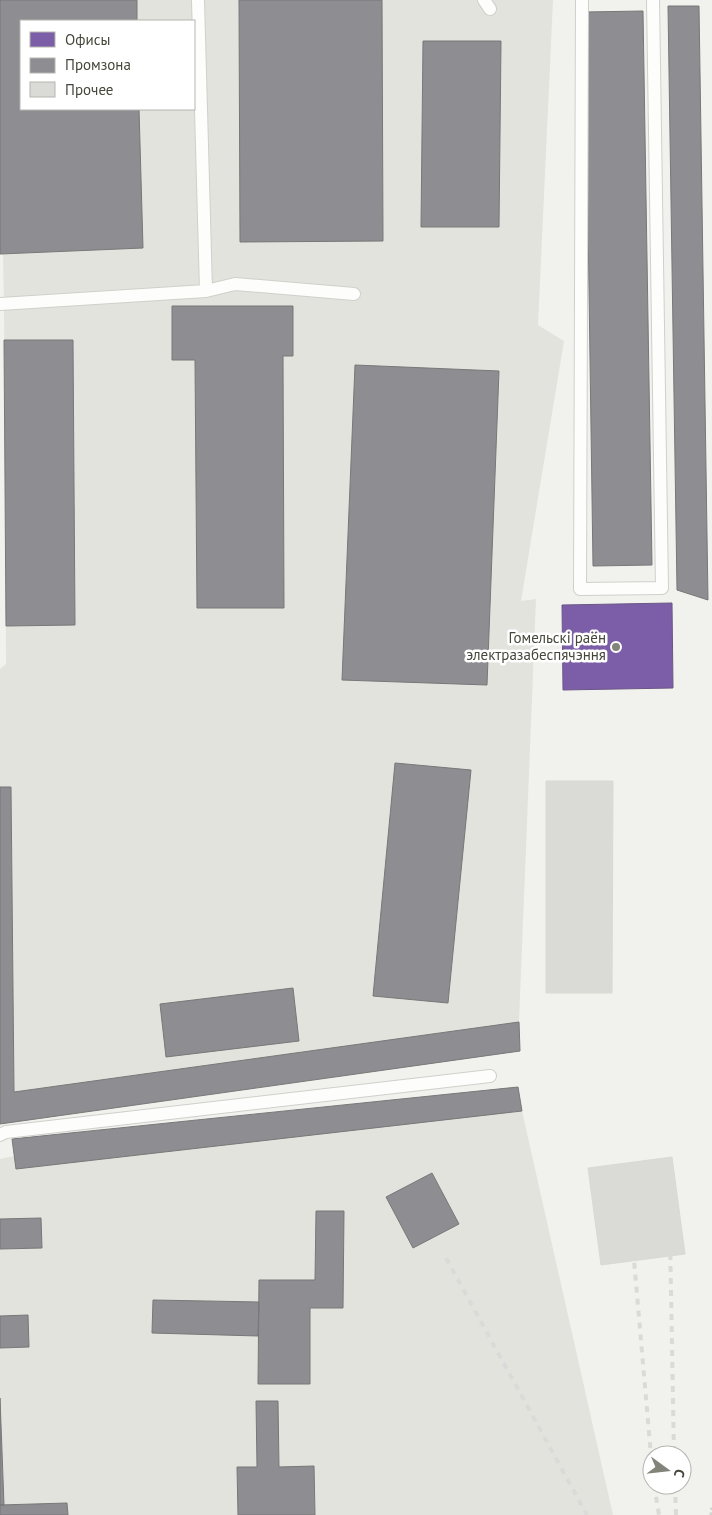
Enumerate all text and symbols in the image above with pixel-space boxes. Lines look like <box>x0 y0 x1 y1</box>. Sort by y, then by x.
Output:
legend <box>20 20 195 110</box>
text: Офисы <box>65 30 110 49</box>
text: Промзона <box>65 55 131 74</box>
text: Прочее <box>65 80 113 99</box>
place label: Гомельскі раён электразабеспячэння <box>466 628 606 664</box>
marker: Гомельскі раён электразабеспячэння <box>610 641 622 653</box>
north arrow <box>642 1445 692 1495</box>
text: С <box>670 1467 689 1480</box>

